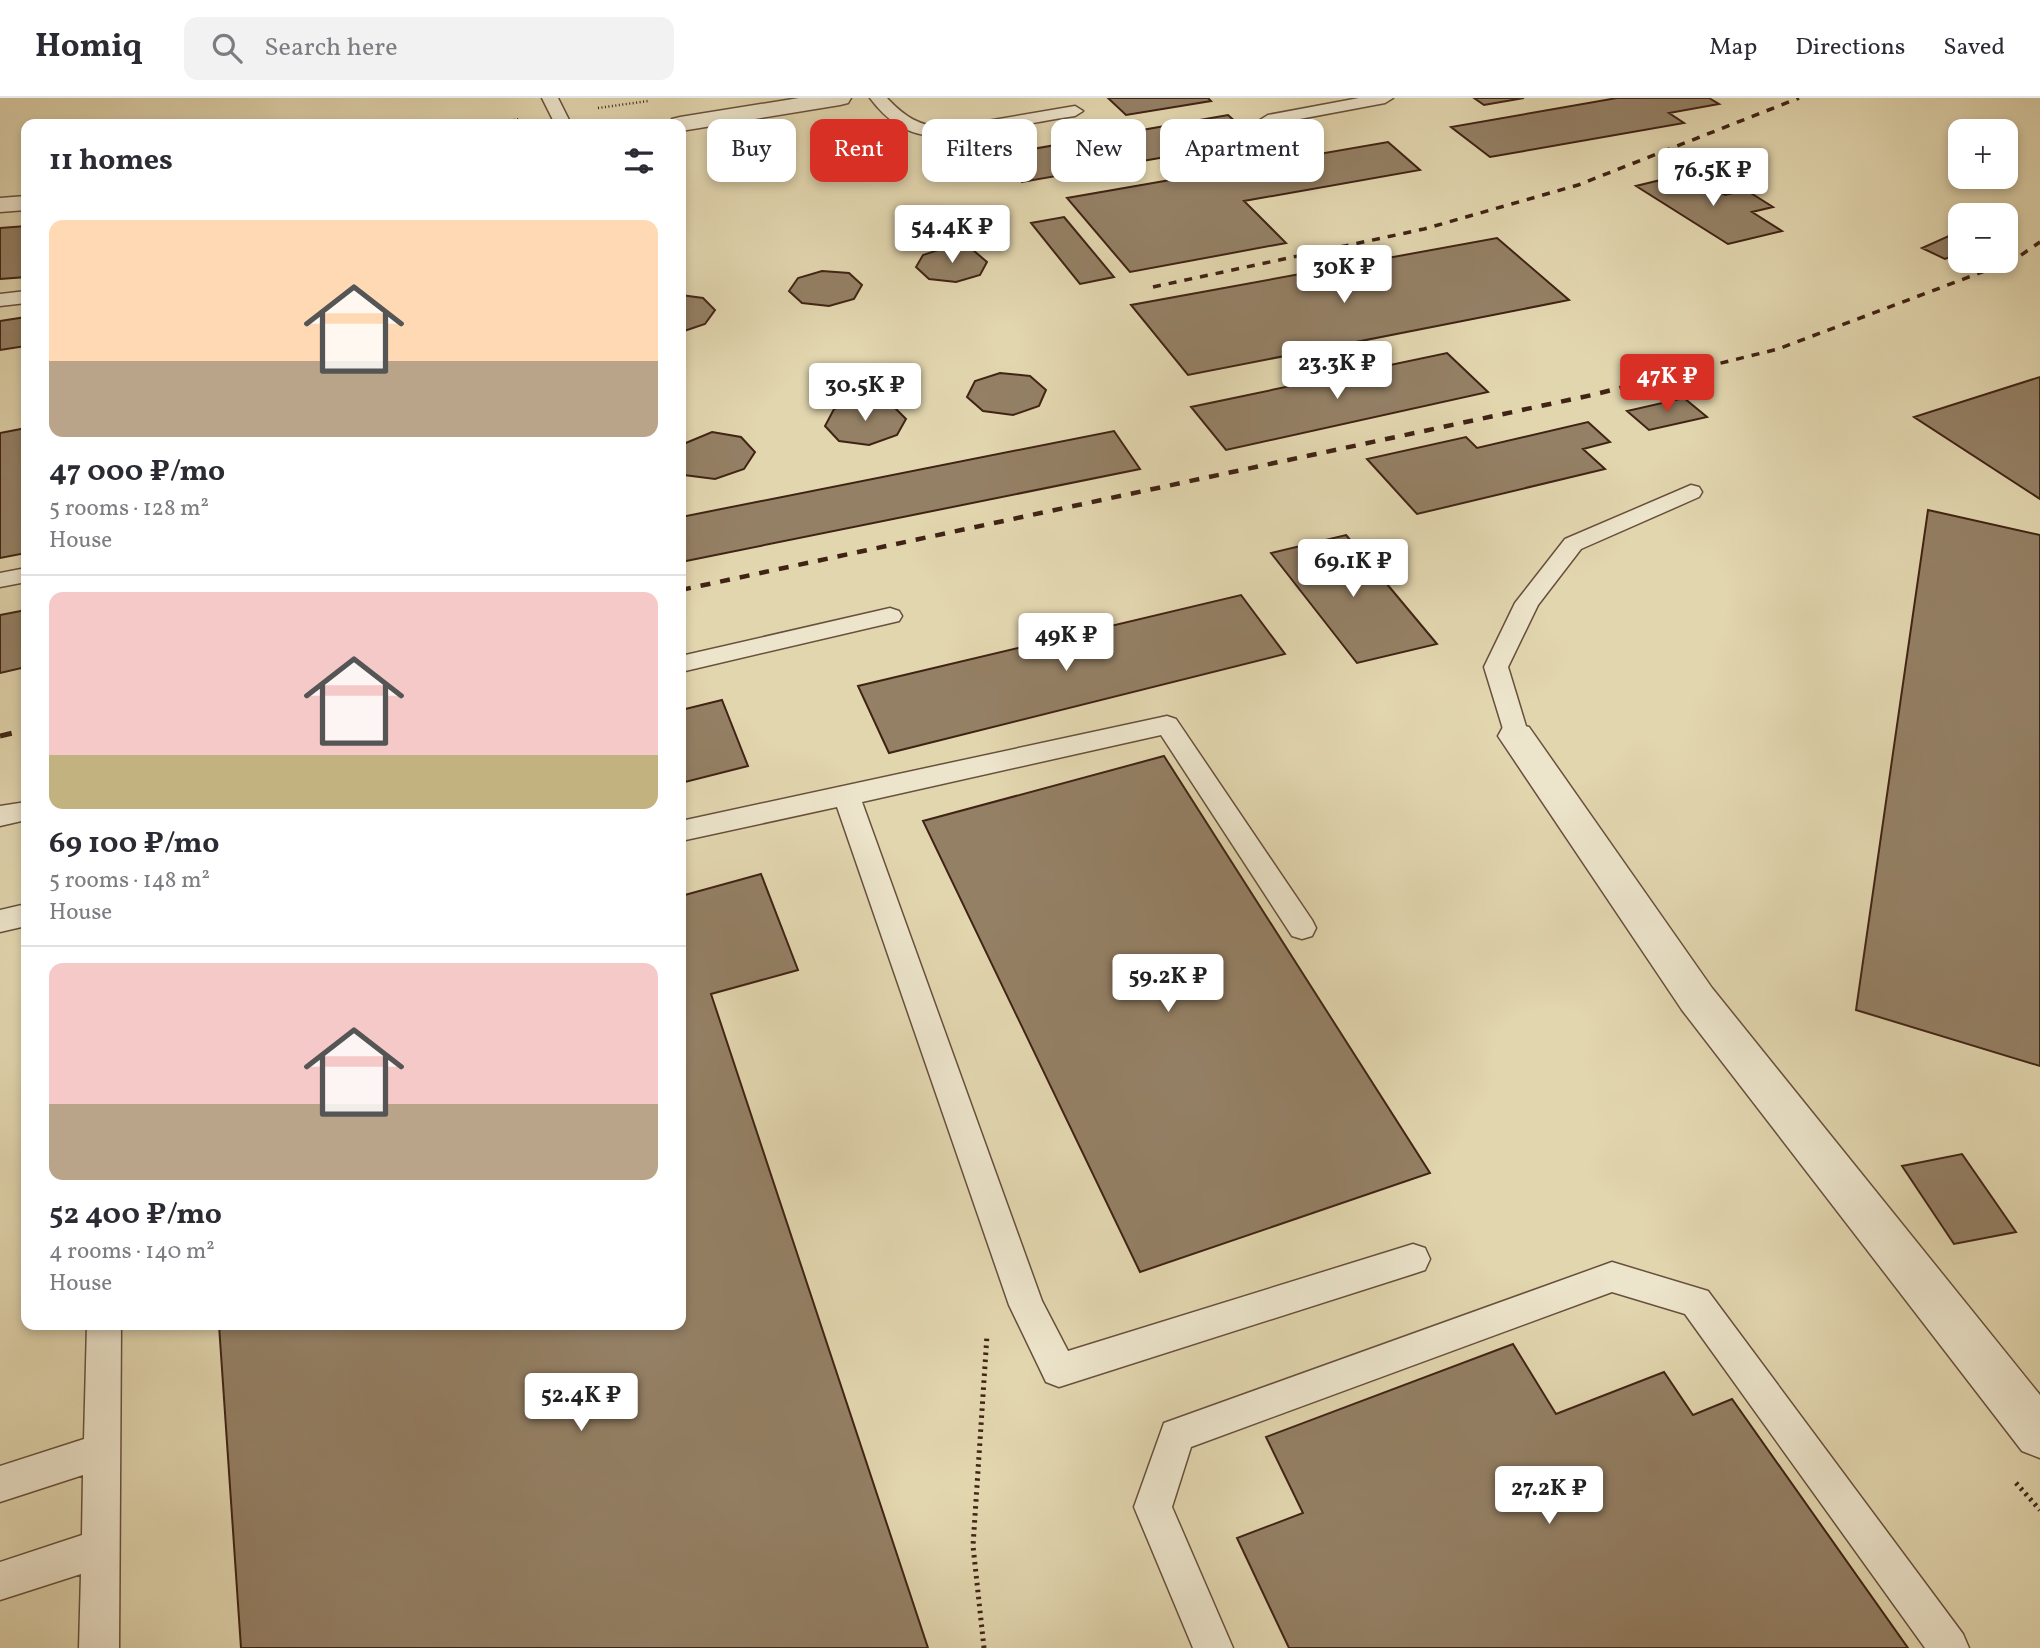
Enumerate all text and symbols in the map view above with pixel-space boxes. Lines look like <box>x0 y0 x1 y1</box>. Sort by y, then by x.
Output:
search box <box>184 17 674 80</box>
text: Homiq <box>35 25 142 71</box>
icon: search <box>208 29 246 67</box>
text: Search here <box>264 30 397 66</box>
text: Map <box>1709 31 1757 65</box>
text: Directions <box>1795 31 1905 65</box>
text: Saved <box>1943 31 2005 65</box>
chip: Buy <box>707 119 796 182</box>
chip: Rent <box>810 119 908 182</box>
chip: Filters <box>922 119 1037 182</box>
chip: New <box>1051 119 1146 182</box>
chip: Apartment <box>1160 119 1324 182</box>
map controls <box>1948 119 2018 273</box>
button: + <box>1948 119 2018 189</box>
text: 11 homes <box>49 140 173 182</box>
icon: filters <box>620 142 658 180</box>
pin: 76.5K ₽ <box>1648 148 1778 208</box>
text: 76.5K ₽ <box>1674 155 1752 187</box>
button: − <box>1948 203 2018 273</box>
pin: 54.4K ₽ <box>887 206 1017 265</box>
text: 54.4K ₽ <box>911 212 993 244</box>
pin: 30K ₽ <box>1295 246 1393 305</box>
text: 30K ₽ <box>1313 252 1375 284</box>
icon: home <box>291 266 417 392</box>
pin: 23.3K ₽ <box>1272 342 1402 401</box>
text: 23.3K ₽ <box>1298 348 1376 380</box>
pin: 47K ₽ <box>1618 354 1716 414</box>
text: 47K ₽ <box>1636 361 1698 393</box>
pin: 30.5K ₽ <box>800 364 930 423</box>
text: 30.5K ₽ <box>825 370 905 402</box>
text: 47 000 ₽/mo <box>49 451 225 493</box>
text: 5 rooms · 128 m² <box>49 493 209 525</box>
text: House <box>49 525 112 557</box>
pin: 69.1K ₽ <box>1288 540 1418 599</box>
text: 69.1K ₽ <box>1314 546 1392 578</box>
pin: 49K ₽ <box>1017 614 1115 673</box>
text: 49K ₽ <box>1034 620 1098 652</box>
icon: home <box>291 638 417 764</box>
text: 69 100 ₽/mo <box>49 823 219 865</box>
text: 5 rooms · 148 m² <box>49 865 210 897</box>
text: House <box>49 897 112 929</box>
pin: 59.2K ₽ <box>1103 954 1233 1014</box>
text: 59.2K ₽ <box>1128 961 1208 993</box>
icon: home <box>291 1009 417 1135</box>
text: 52 400 ₽/mo <box>49 1194 222 1236</box>
text: 4 rooms · 140 m² <box>49 1236 215 1268</box>
text: House <box>49 1268 112 1300</box>
pin: 52.4K ₽ <box>516 1374 646 1433</box>
text: 52.4K ₽ <box>541 1380 621 1412</box>
pin: 27.2K ₽ <box>1484 1466 1614 1526</box>
text: 27.2K ₽ <box>1511 1473 1587 1505</box>

